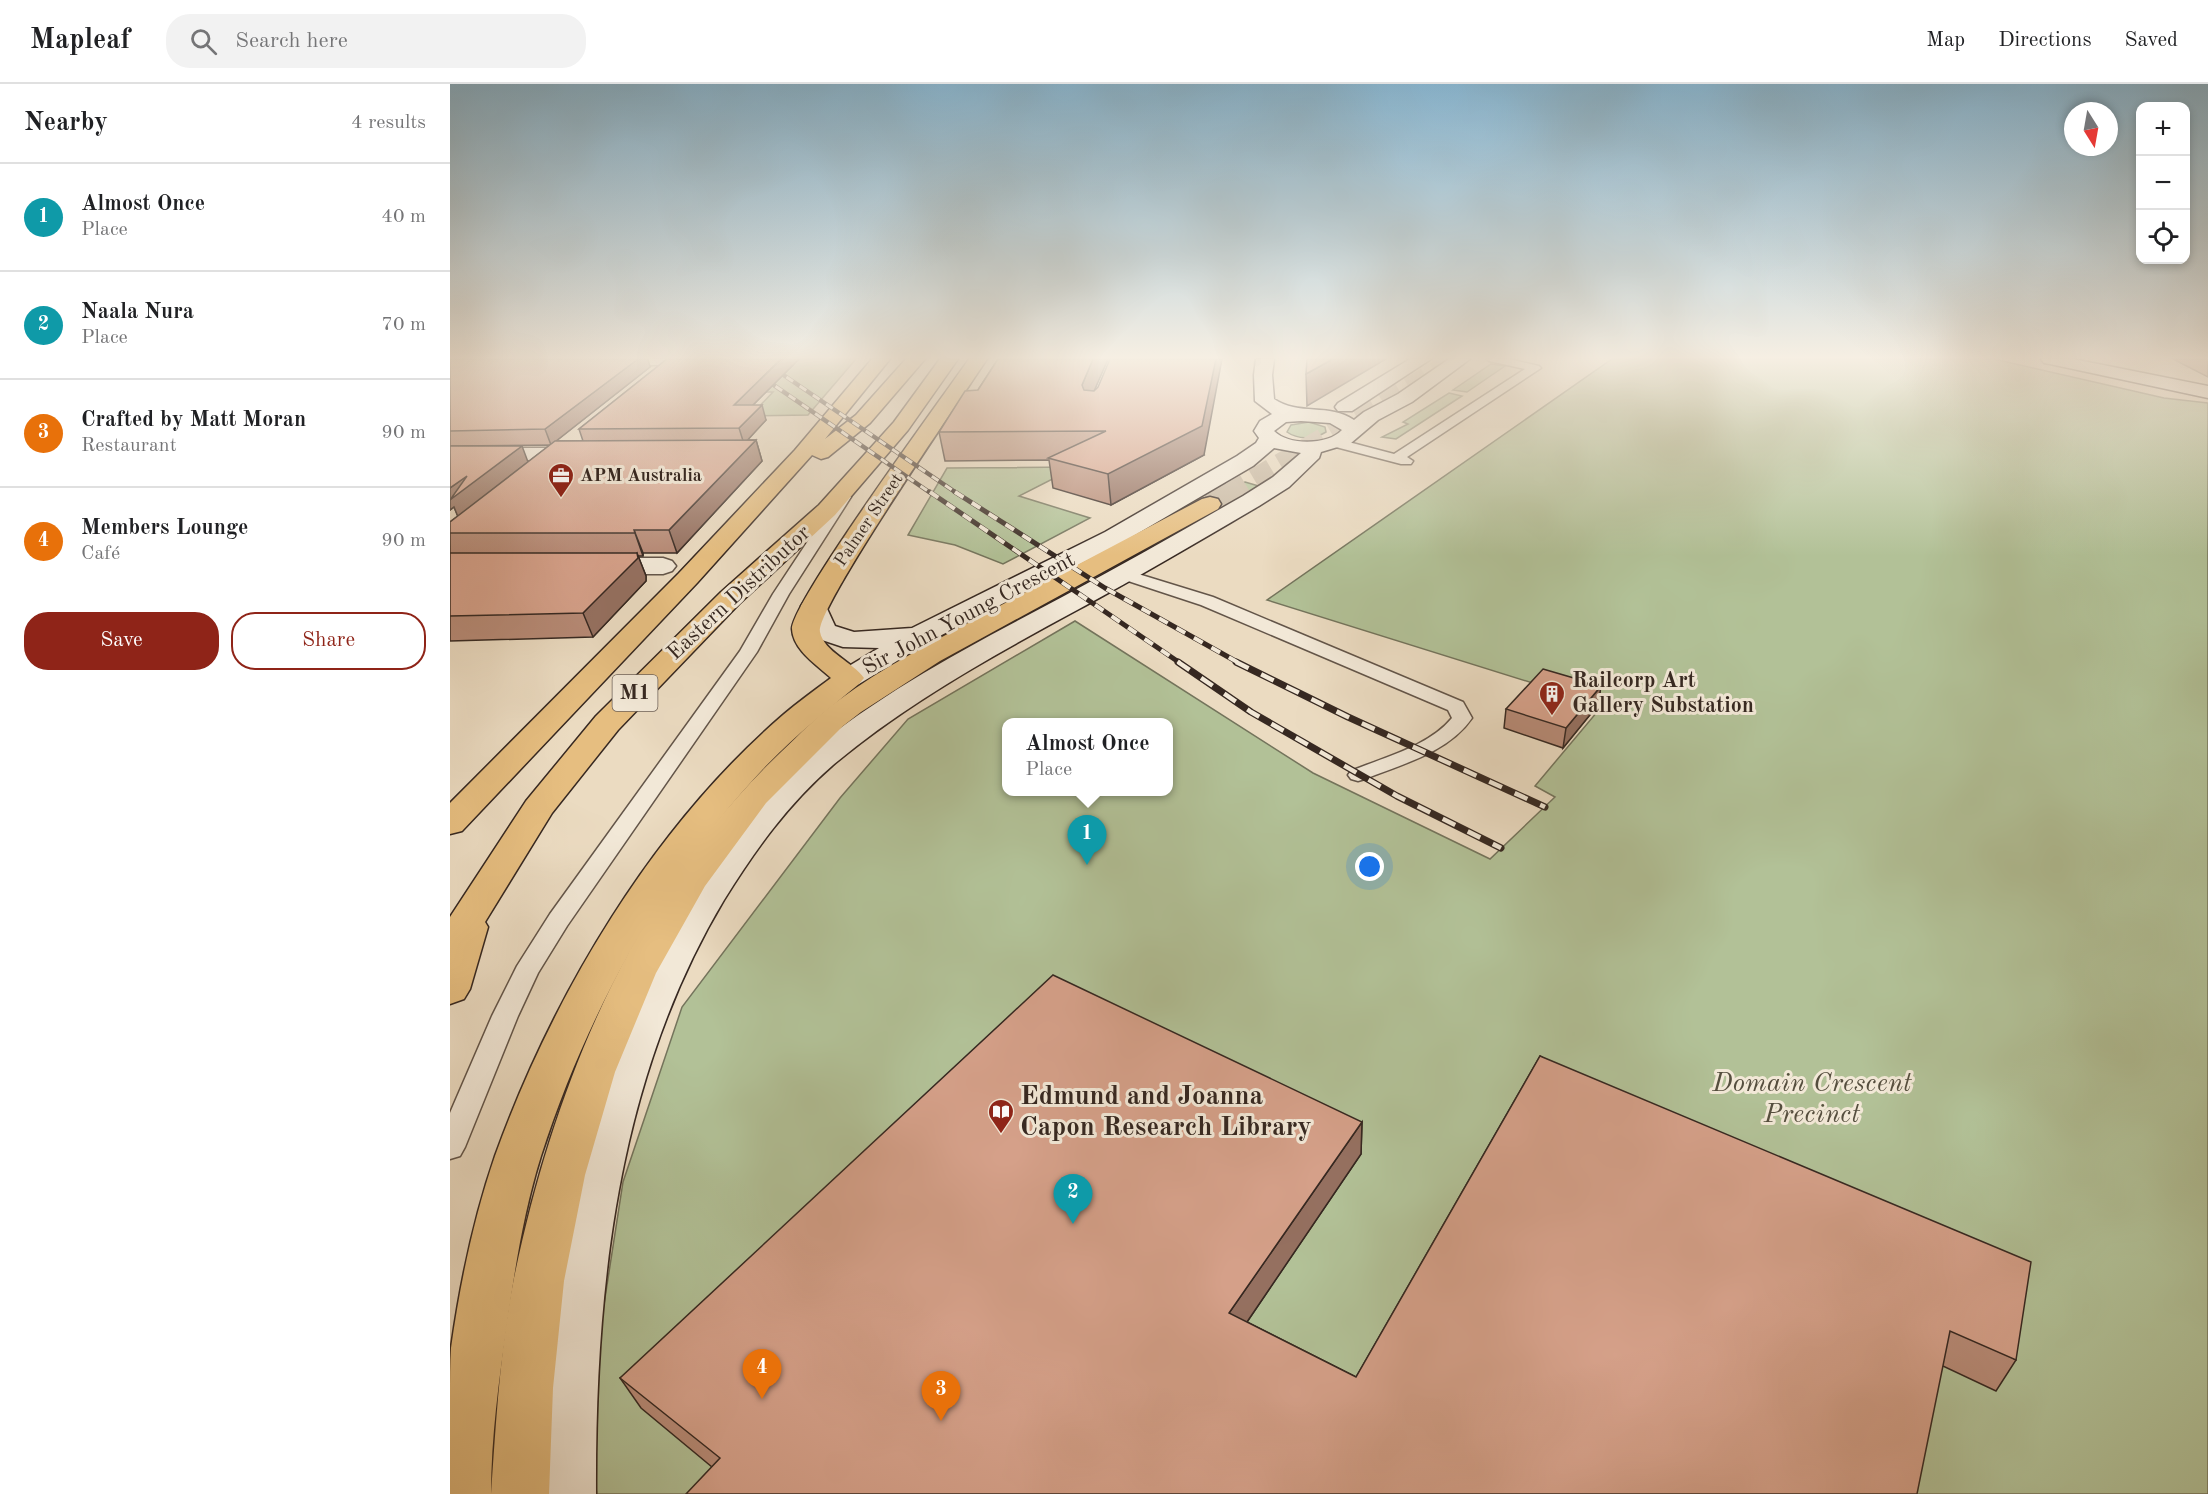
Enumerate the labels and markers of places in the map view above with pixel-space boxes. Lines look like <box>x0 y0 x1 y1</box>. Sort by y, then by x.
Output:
office icon: APM Australia <box>546 461 576 499</box>
place label: APM Australia <box>580 467 702 485</box>
place label: Railcorp Art Gallery Substation <box>1572 670 1754 717</box>
building icon: Railcorp Art Gallery Substation <box>1537 679 1567 717</box>
pin: 1 <box>1068 816 1106 865</box>
place label: Edmund and Joanna Capon Research Library <box>1020 1083 1312 1141</box>
library icon: Edmund and Joanna Capon Research Library <box>986 1097 1016 1135</box>
pin: 2 <box>1054 1174 1092 1224</box>
pin: 4 <box>742 1350 782 1399</box>
pin: 3 <box>922 1372 960 1421</box>

